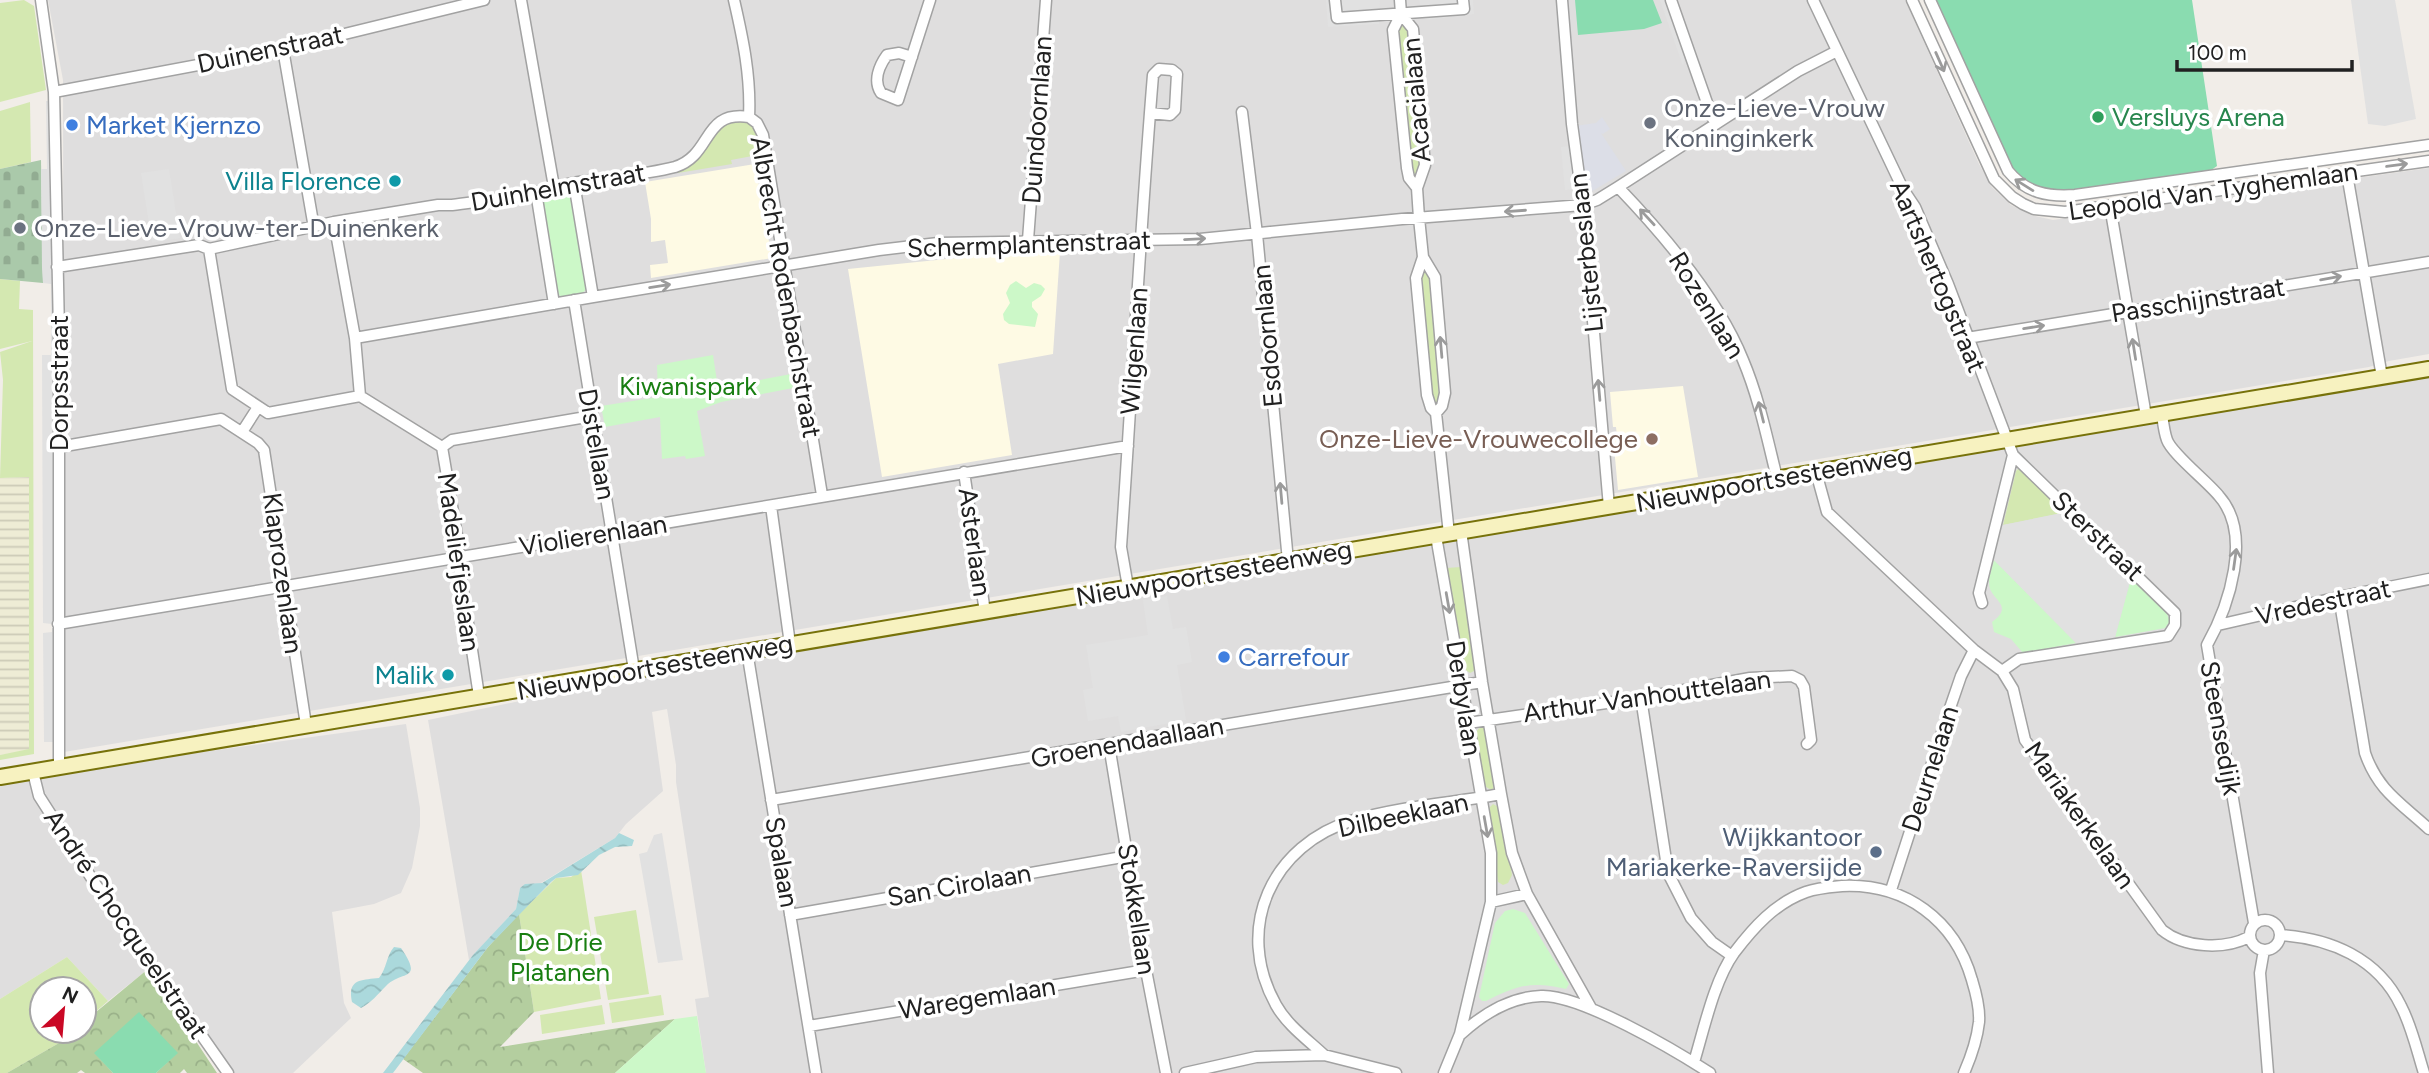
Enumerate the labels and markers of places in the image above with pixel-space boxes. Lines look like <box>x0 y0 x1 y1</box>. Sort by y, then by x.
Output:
place label: Onze-Lieve-Vrouw Koninginkerk <box>1664 92 1885 154</box>
place label: Versluys Arena <box>2112 101 2285 133</box>
place label: Market Kjernzo <box>86 109 261 141</box>
marker: Versluys Arena <box>2090 109 2106 125</box>
marker: Onze-Lieve-Vrouw Koninginkerk <box>1642 115 1658 131</box>
marker: Market Kjernzo <box>64 117 80 133</box>
place label: Villa Florence <box>225 165 381 197</box>
marker: Villa Florence <box>387 173 403 189</box>
place label: Onze-Lieve-Vrouw-ter-Duinenkerk <box>34 212 439 244</box>
marker: Onze-Lieve-Vrouw-ter-Duinenkerk <box>12 220 28 236</box>
place label: Onze-Lieve-Vrouwecollege <box>1319 423 1638 455</box>
marker: Onze-Lieve-Vrouwecollege <box>1644 431 1660 447</box>
place label: Carrefour <box>1238 641 1350 673</box>
marker: Carrefour <box>1216 649 1232 665</box>
place label: Malik <box>374 659 434 691</box>
marker: Malik <box>440 667 456 683</box>
place label: Wijkkantoor Mariakerke-Raversijde <box>1606 821 1862 883</box>
marker: Wijkkantoor Mariakerke-Raversijde <box>1868 844 1884 860</box>

